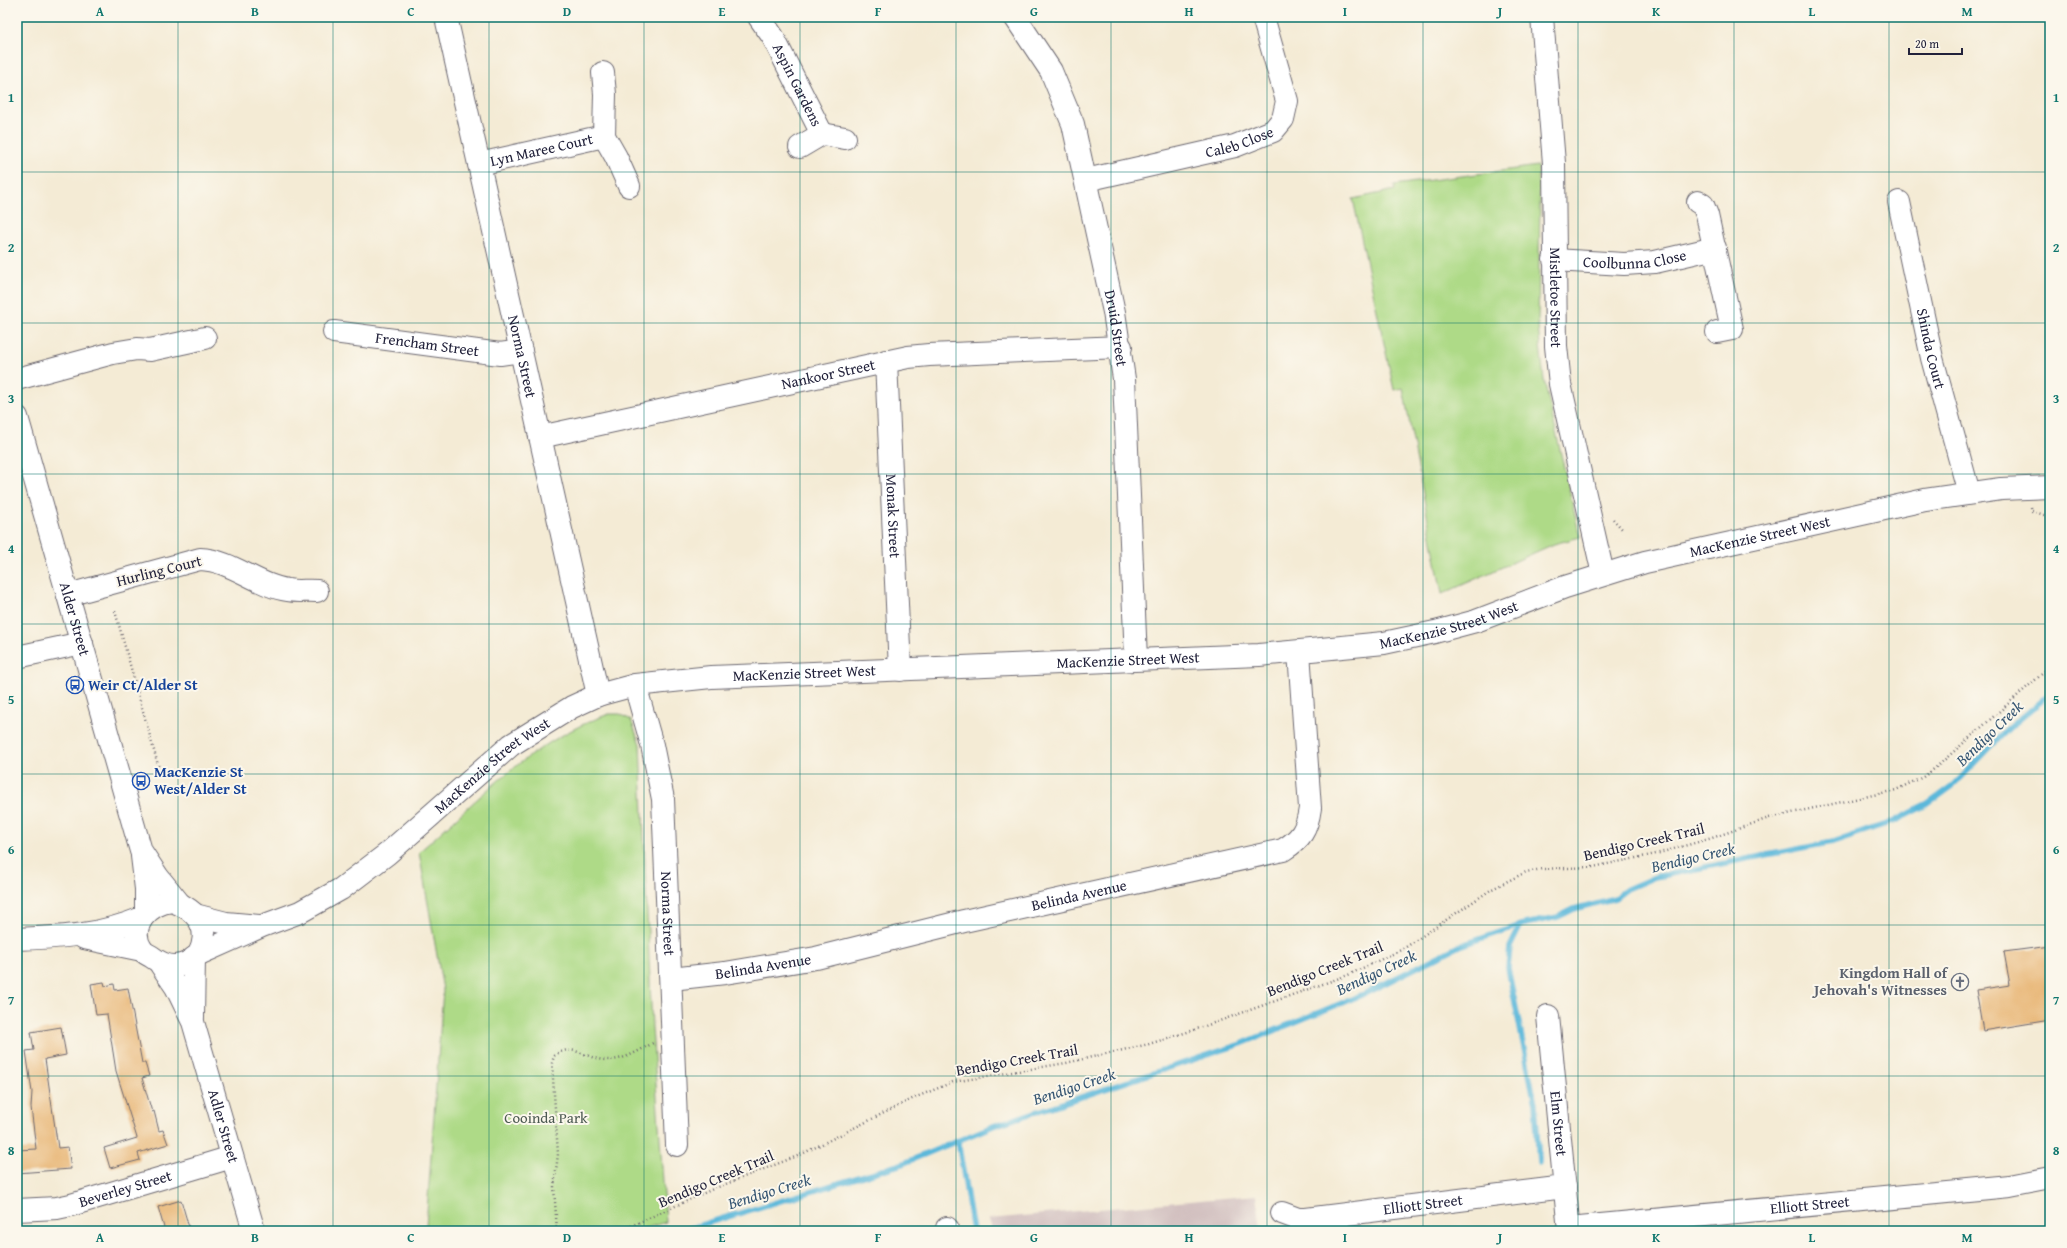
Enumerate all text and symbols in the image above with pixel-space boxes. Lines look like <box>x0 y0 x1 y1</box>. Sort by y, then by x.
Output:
text: A <box>96 2 105 21</box>
text: B <box>251 2 259 21</box>
text: C <box>407 2 415 21</box>
text: D <box>563 2 571 21</box>
text: E <box>719 2 726 21</box>
text: F <box>875 2 882 21</box>
text: G <box>1030 2 1038 21</box>
text: H <box>1184 2 1194 21</box>
text: I <box>1343 2 1347 21</box>
text: J <box>1496 2 1503 21</box>
text: K <box>1652 2 1661 21</box>
text: L <box>1809 2 1816 21</box>
text: M <box>1961 2 1973 21</box>
scale bar <box>1909 30 1962 56</box>
text: 20 m <box>1915 35 1939 52</box>
street label: Aspin Gardens <box>768 39 827 130</box>
text: 1 <box>8 88 14 107</box>
text: 1 <box>2053 88 2059 107</box>
street label: Caleb Close <box>1203 121 1276 162</box>
street label: Lyn Maree Court <box>488 128 595 171</box>
text: 2 <box>8 238 15 257</box>
text: 2 <box>2053 238 2060 257</box>
street label: Coolbunna Close <box>1582 244 1688 274</box>
street label: Mistletoe Street <box>1545 247 1567 348</box>
street label: Druid Street <box>1100 288 1133 368</box>
street label: Shinda Court <box>1912 306 1951 392</box>
street label: Norma Street <box>503 313 542 401</box>
street label: Frencham Street <box>374 327 481 361</box>
street label: Nankoor Street <box>779 353 878 394</box>
text: 3 <box>8 389 14 408</box>
text: 3 <box>2053 389 2059 408</box>
street label: Monak Street <box>881 473 906 559</box>
street label: MacKenzie Street West <box>1688 510 1833 562</box>
text: 4 <box>8 539 15 558</box>
text: 4 <box>2053 539 2060 558</box>
street label: Hurling Court <box>114 550 204 591</box>
street label: Alder Street <box>55 579 96 659</box>
street label: MacKenzie Street West <box>1377 595 1522 654</box>
street label: MacKenzie Street West <box>1056 646 1201 673</box>
street label: MacKenzie Street West <box>732 659 877 686</box>
place label: Weir Ct/Alder St <box>88 674 198 695</box>
bus stop icon: Weir Ct/Alder St <box>65 675 85 695</box>
text: 5 <box>8 690 15 709</box>
text: 5 <box>2053 690 2060 709</box>
water label: Bendigo Creek <box>1949 694 2029 772</box>
street label: MacKenzie Street West <box>429 712 555 818</box>
place label: MacKenzie St West/Alder St <box>154 761 247 799</box>
bus stop icon: MacKenzie St West/Alder St <box>131 771 151 791</box>
street label: Bendigo Creek Trail <box>1582 819 1706 865</box>
water label: Bendigo Creek <box>1649 838 1737 876</box>
text: 6 <box>8 840 15 859</box>
text: 6 <box>2053 840 2060 859</box>
street label: Norma Street <box>656 871 680 957</box>
street label: Belinda Avenue <box>1029 874 1129 916</box>
street label: Bendigo Creek Trail <box>1264 937 1386 1001</box>
water label: Bendigo Creek <box>1333 945 1419 999</box>
street label: Belinda Avenue <box>714 948 813 984</box>
place label: Kingdom Hall of Jehovah's Witnesses <box>1811 962 1949 1000</box>
church icon: Kingdom Hall of Jehovah's Witnesses <box>1950 972 1970 992</box>
text: 7 <box>8 991 15 1010</box>
text: 7 <box>2053 991 2060 1010</box>
street label: Bendigo Creek Trail <box>954 1038 1080 1081</box>
water label: Bendigo Creek <box>1029 1061 1119 1111</box>
street label: Adler Street <box>203 1087 245 1166</box>
street label: Elm Street <box>1545 1090 1573 1158</box>
park label: Cooinda Park <box>504 1107 588 1128</box>
text: 8 <box>8 1141 15 1160</box>
text: 8 <box>2053 1141 2060 1160</box>
street label: Bendigo Creek Trail <box>656 1147 776 1211</box>
street label: Beverley Street <box>76 1164 175 1212</box>
water label: Bendigo Creek <box>725 1169 813 1213</box>
street label: Elliott Street <box>1382 1189 1465 1219</box>
street label: Elliott Street <box>1769 1190 1851 1219</box>
text: A <box>96 1228 105 1247</box>
text: B <box>251 1228 259 1247</box>
text: C <box>407 1228 415 1247</box>
text: D <box>563 1228 571 1247</box>
text: E <box>719 1228 726 1247</box>
text: F <box>875 1228 882 1247</box>
text: G <box>1030 1228 1038 1247</box>
text: H <box>1184 1228 1194 1247</box>
text: I <box>1343 1228 1347 1247</box>
text: J <box>1496 1228 1503 1247</box>
text: K <box>1652 1228 1661 1247</box>
text: L <box>1809 1228 1816 1247</box>
text: M <box>1961 1228 1973 1247</box>

